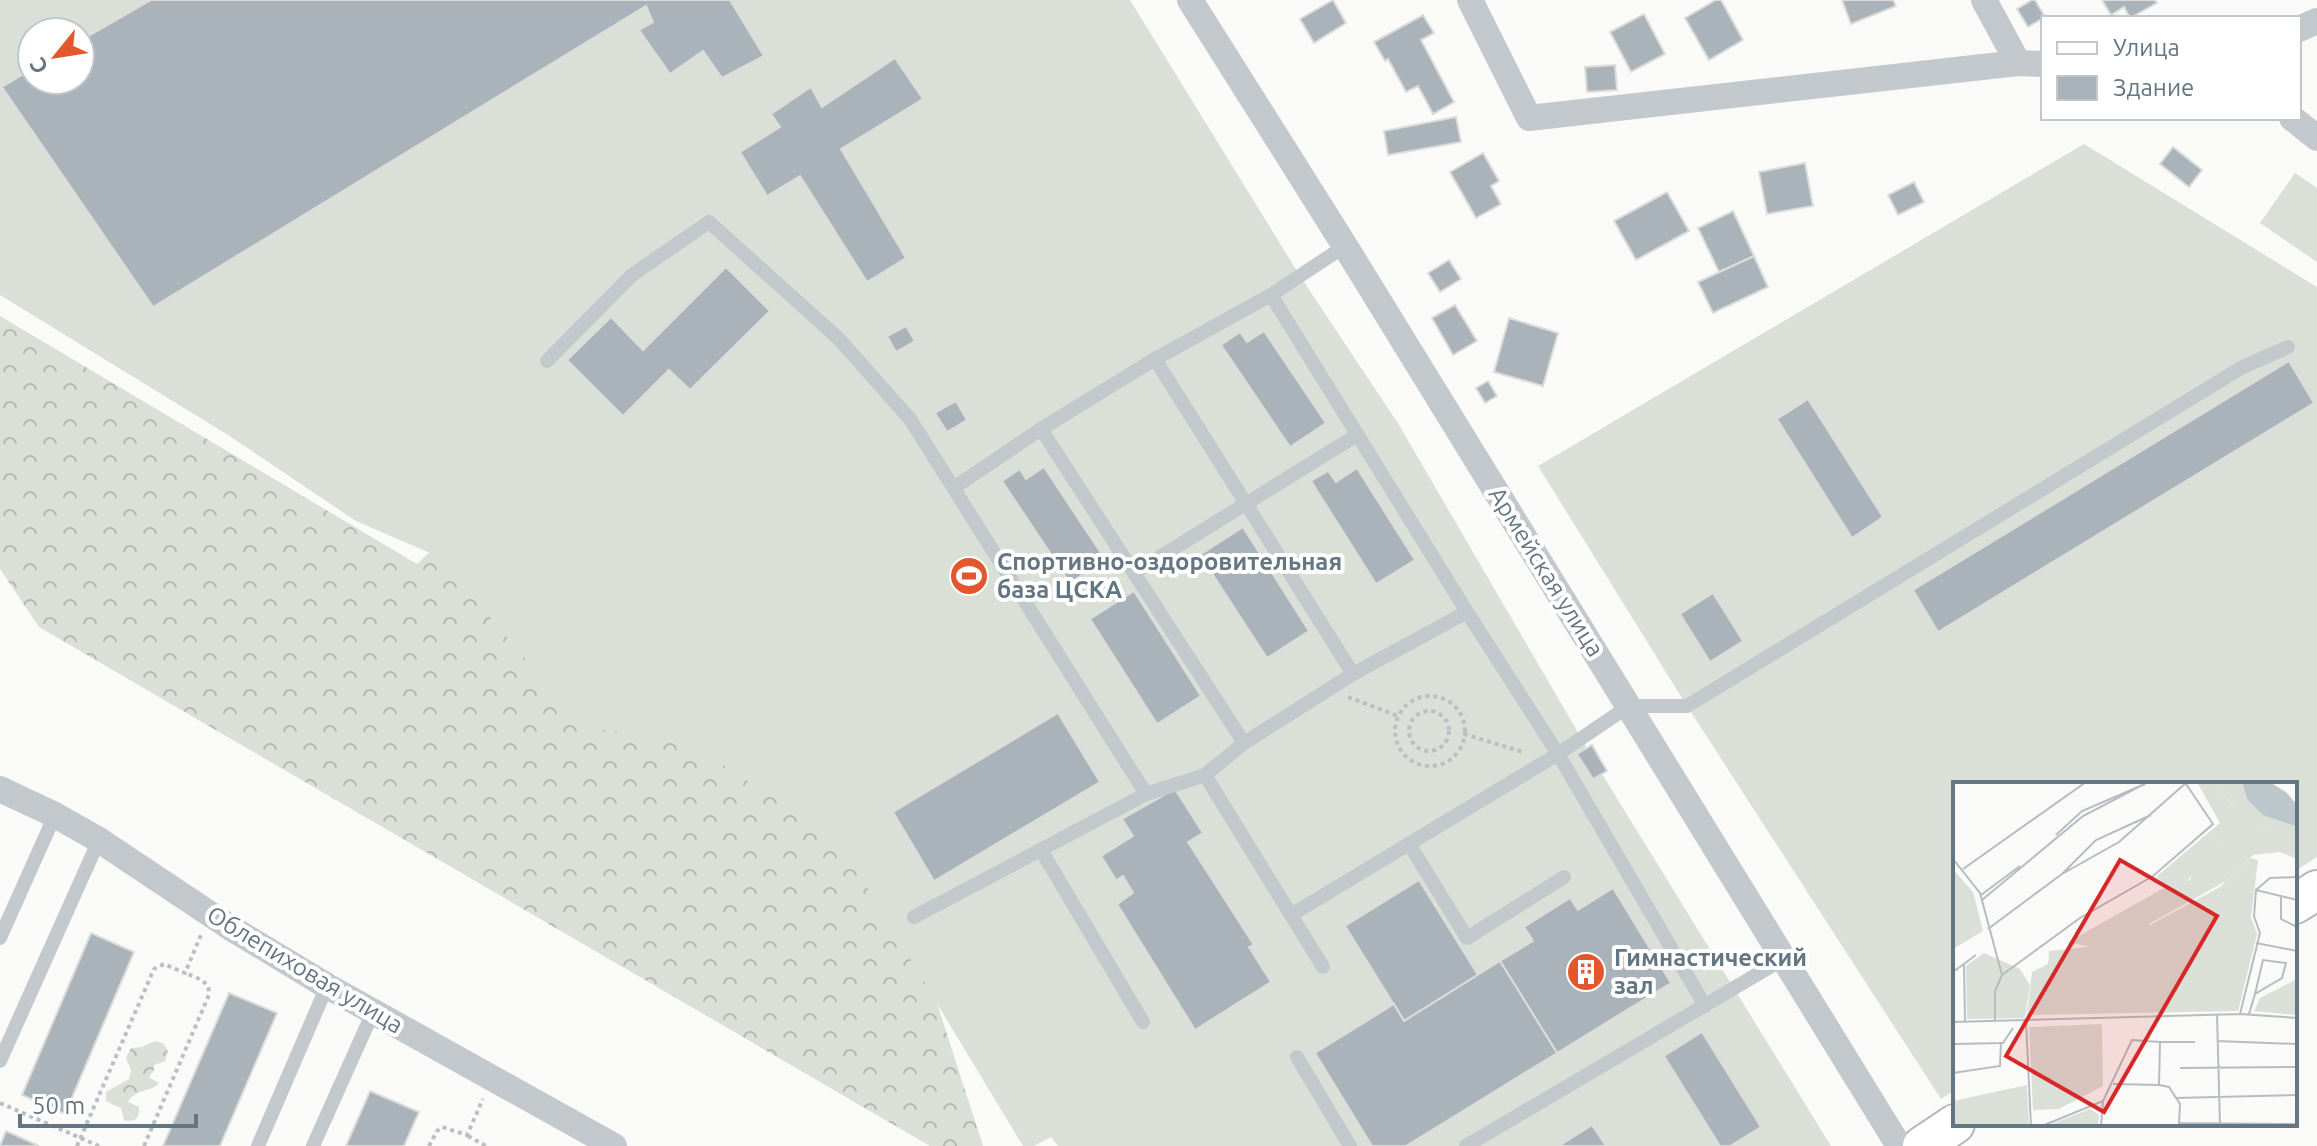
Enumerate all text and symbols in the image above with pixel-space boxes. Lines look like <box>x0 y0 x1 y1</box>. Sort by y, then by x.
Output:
north arrow <box>16 16 96 96</box>
legend <box>2041 16 2301 120</box>
text: Улица <box>2113 34 2180 61</box>
text: С <box>24 54 53 79</box>
text: Здание <box>2113 74 2194 101</box>
street label: Армейская улица <box>1483 482 1609 661</box>
place label: Спортивно-оздоровительная база ЦСКА <box>997 548 1342 603</box>
sports icon: Спортивно-оздоровительная база ЦСКА <box>948 555 990 597</box>
inset map <box>1953 782 2297 1126</box>
street label: Облепиховая улица <box>203 900 408 1039</box>
place label: Гимнастический зал <box>1614 944 1807 999</box>
building icon: Гимнастический зал <box>1565 951 1607 993</box>
scale bar <box>20 1078 196 1128</box>
text: 50 m <box>32 1092 85 1119</box>

